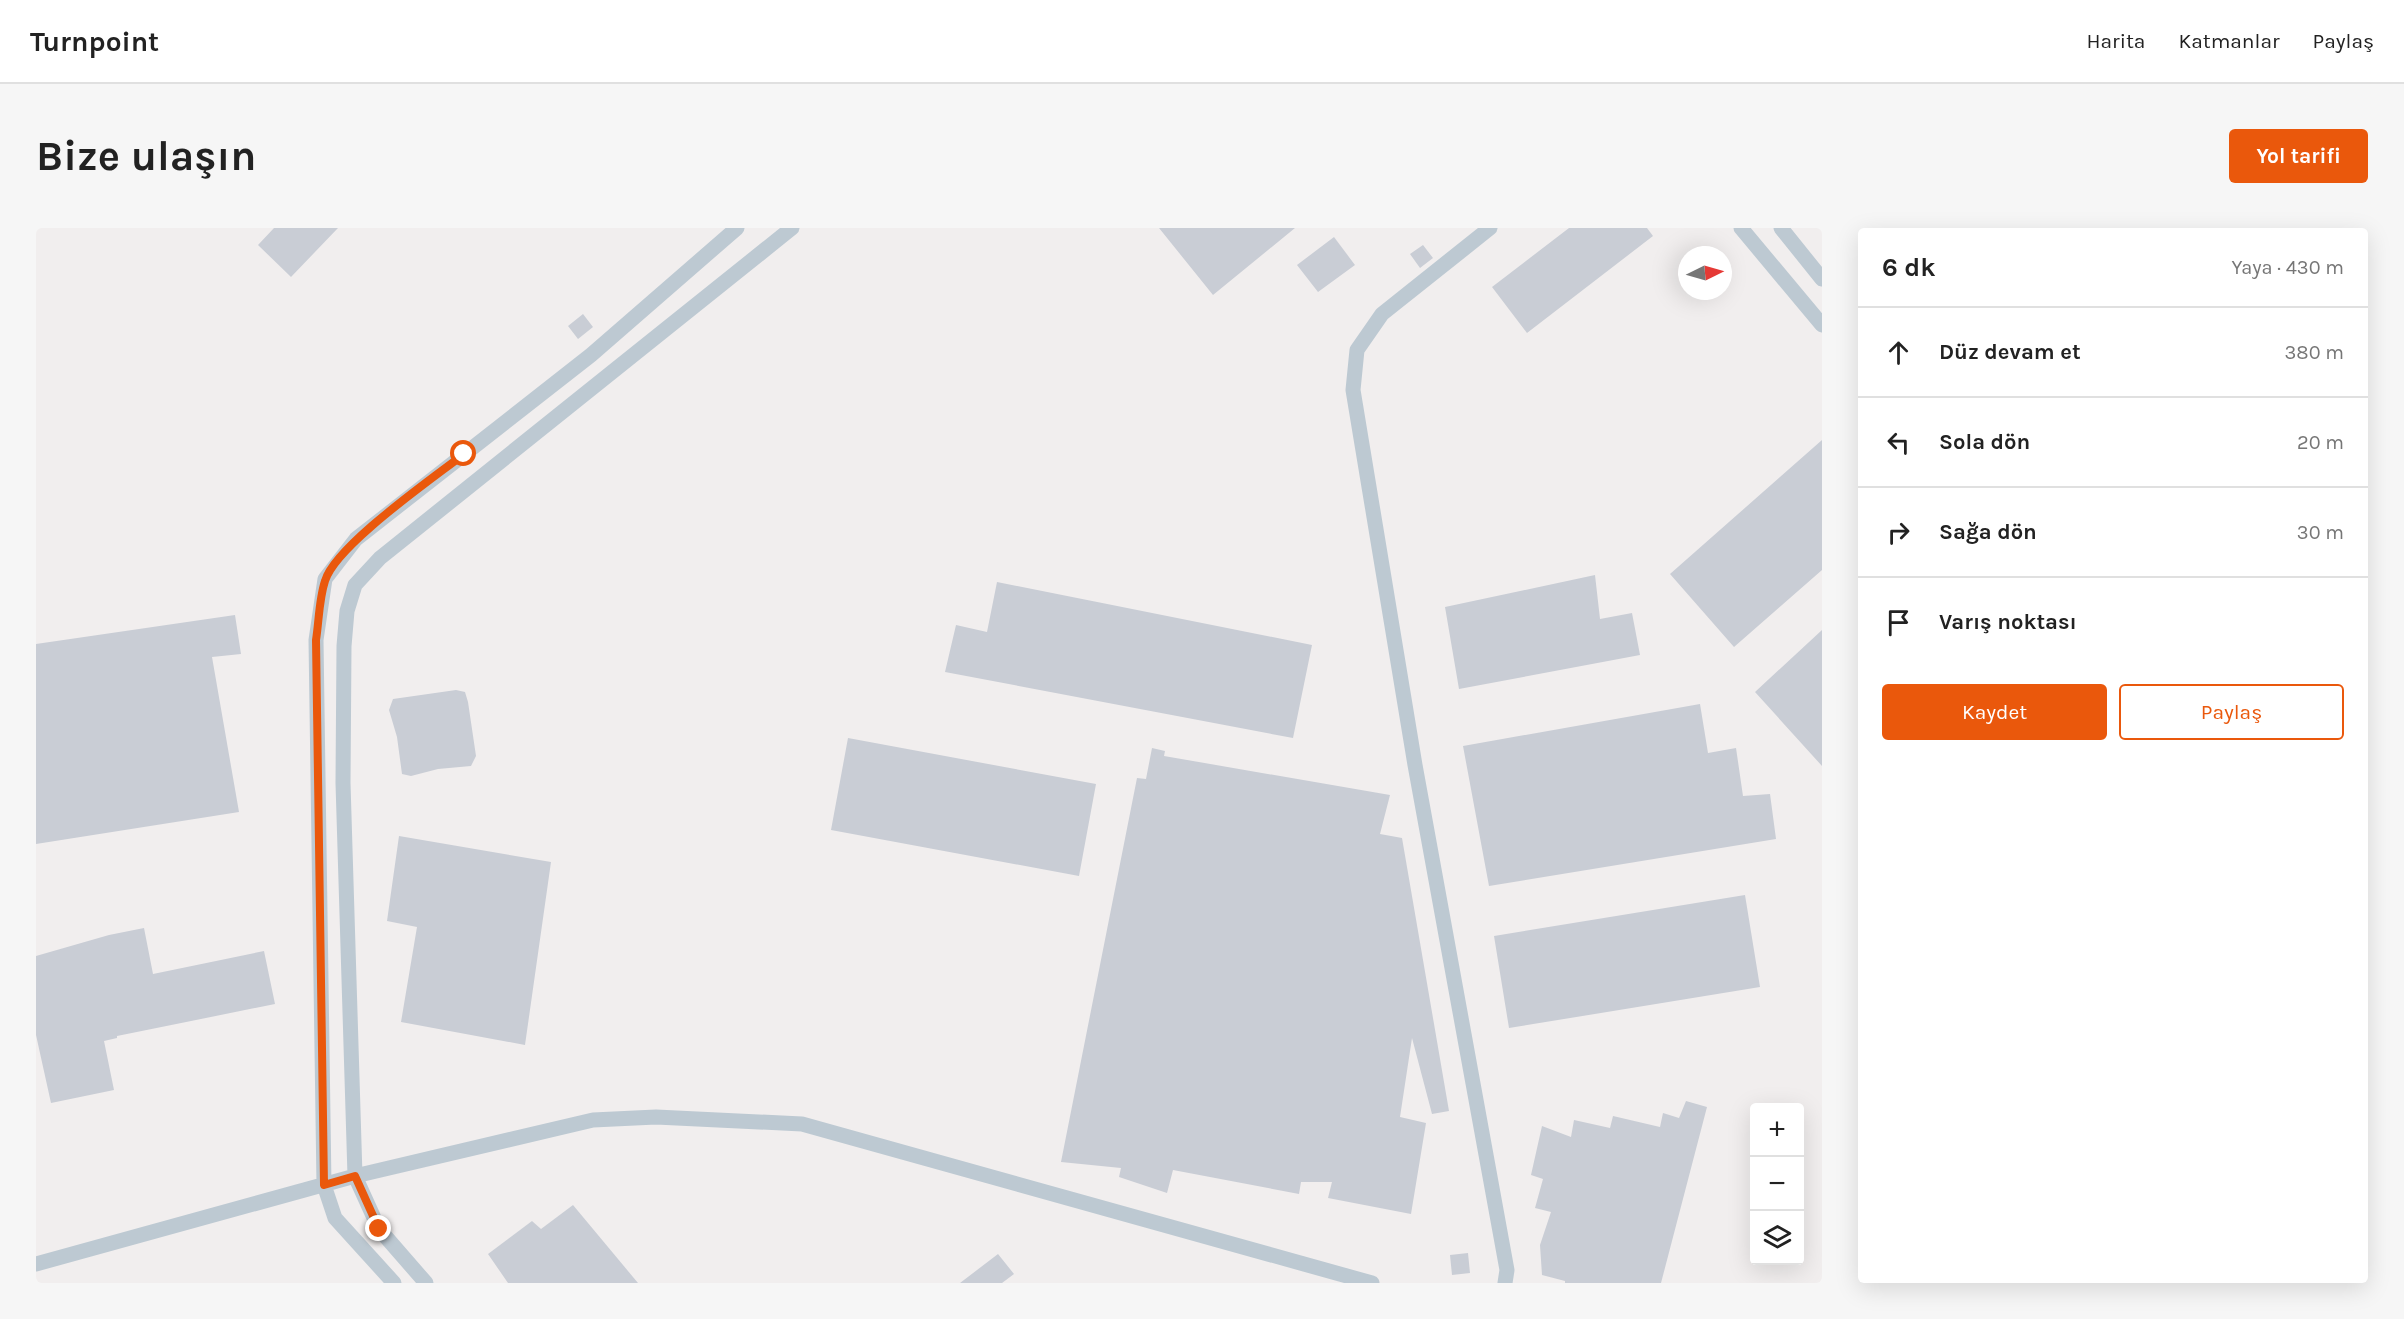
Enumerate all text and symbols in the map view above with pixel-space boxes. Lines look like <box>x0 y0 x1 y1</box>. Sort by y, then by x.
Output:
text: Turnpoint <box>30 25 159 58</box>
text: Harita <box>2087 29 2145 53</box>
text: Katmanlar <box>2178 29 2280 53</box>
text: Paylaş <box>2313 29 2374 53</box>
button: Yol tarifi <box>2229 129 2368 183</box>
text: Bize ulaşın <box>36 131 256 181</box>
north arrow <box>1678 246 1732 300</box>
text: 6 dk <box>1882 252 1936 283</box>
text: Yaya · 430 m <box>2232 256 2344 279</box>
icon: ahead <box>1882 336 1915 369</box>
text: Düz devam et <box>1939 339 2081 365</box>
text: 380 m <box>2285 341 2344 364</box>
icon: left <box>1882 426 1915 459</box>
text: Sola dön <box>1939 429 2030 455</box>
text: 20 m <box>2297 431 2344 454</box>
route start <box>450 440 476 466</box>
icon: right <box>1882 516 1915 549</box>
text: Sağa dön <box>1939 519 2037 545</box>
text: 30 m <box>2297 521 2344 544</box>
icon: arrive <box>1882 606 1915 639</box>
text: Varış noktası <box>1939 609 2077 635</box>
button: Kaydet <box>1882 684 2107 740</box>
button: Paylaş <box>2119 684 2344 740</box>
map controls <box>1750 1103 1804 1265</box>
button: + <box>1750 1103 1804 1157</box>
button: − <box>1750 1157 1804 1211</box>
button: layers <box>1750 1211 1804 1265</box>
route end <box>365 1215 391 1241</box>

